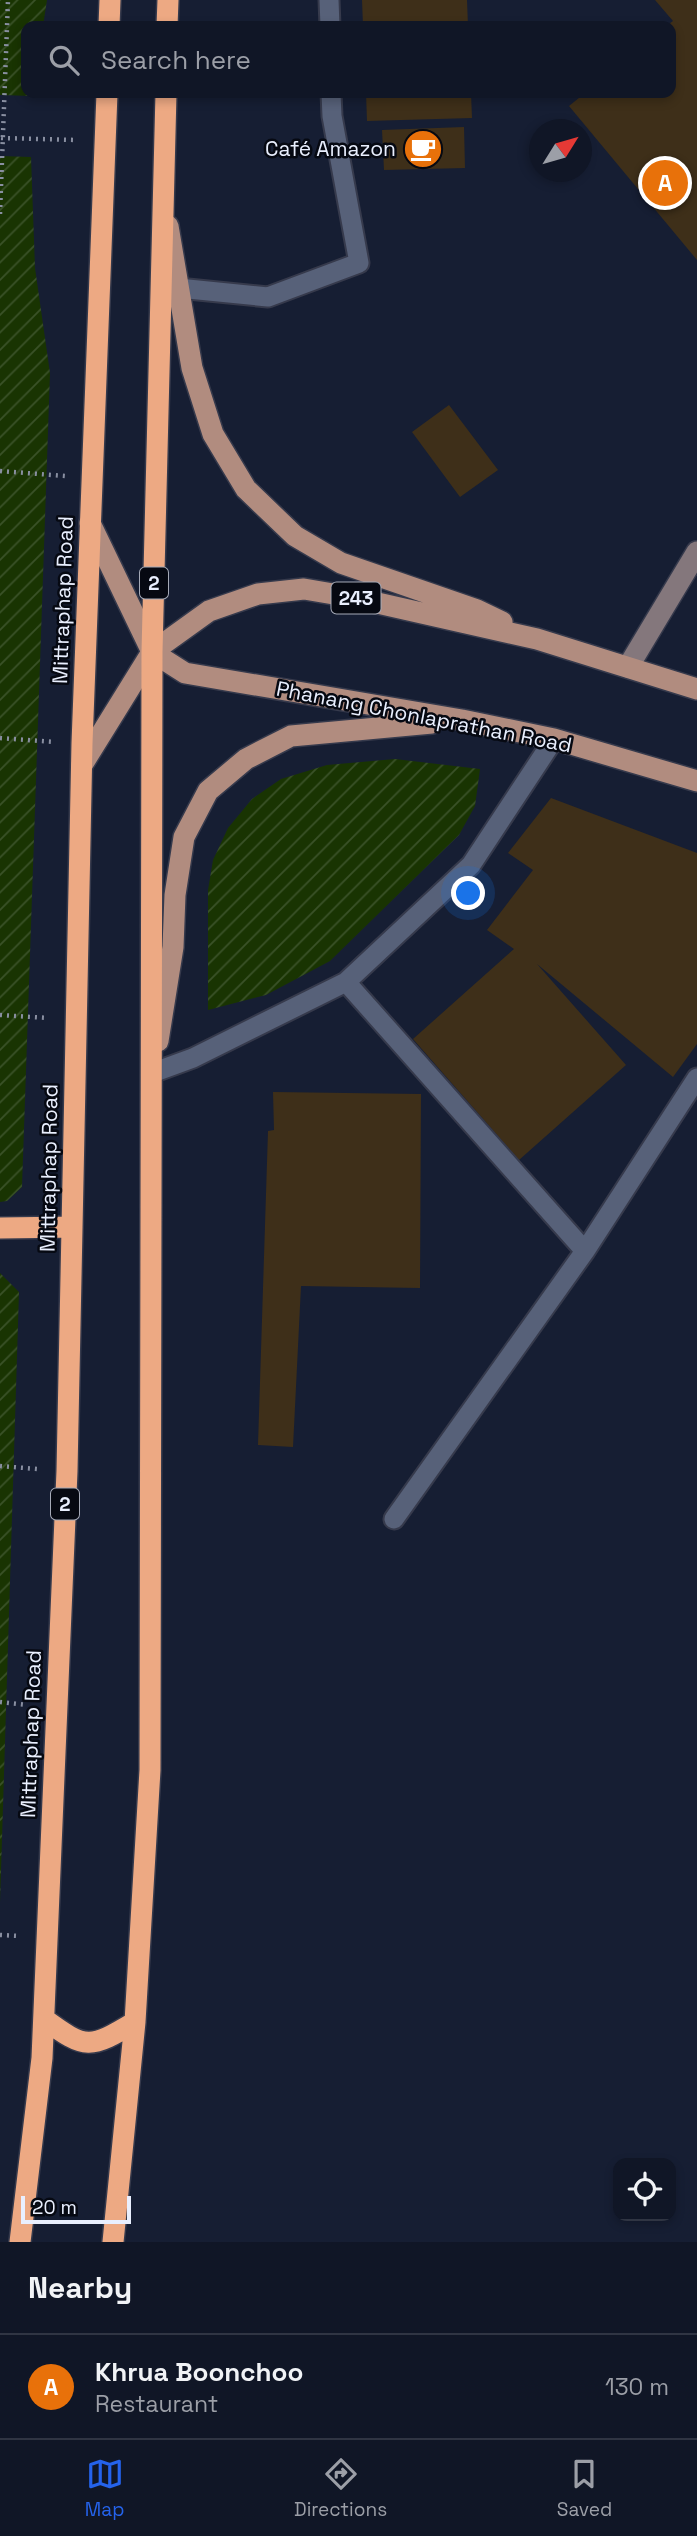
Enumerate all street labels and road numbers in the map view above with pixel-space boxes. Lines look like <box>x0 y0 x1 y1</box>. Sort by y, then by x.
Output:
street label: Mittraphap Road <box>46 515 79 685</box>
road number: 2 <box>140 568 168 598</box>
road number: 243 <box>332 582 380 614</box>
street label: Phanang Chonlaprathan Road <box>274 675 574 758</box>
street label: Mittraphap Road <box>34 1084 63 1252</box>
road number: 2 <box>51 1488 79 1520</box>
street label: Mittraphap Road <box>14 1649 47 1819</box>

